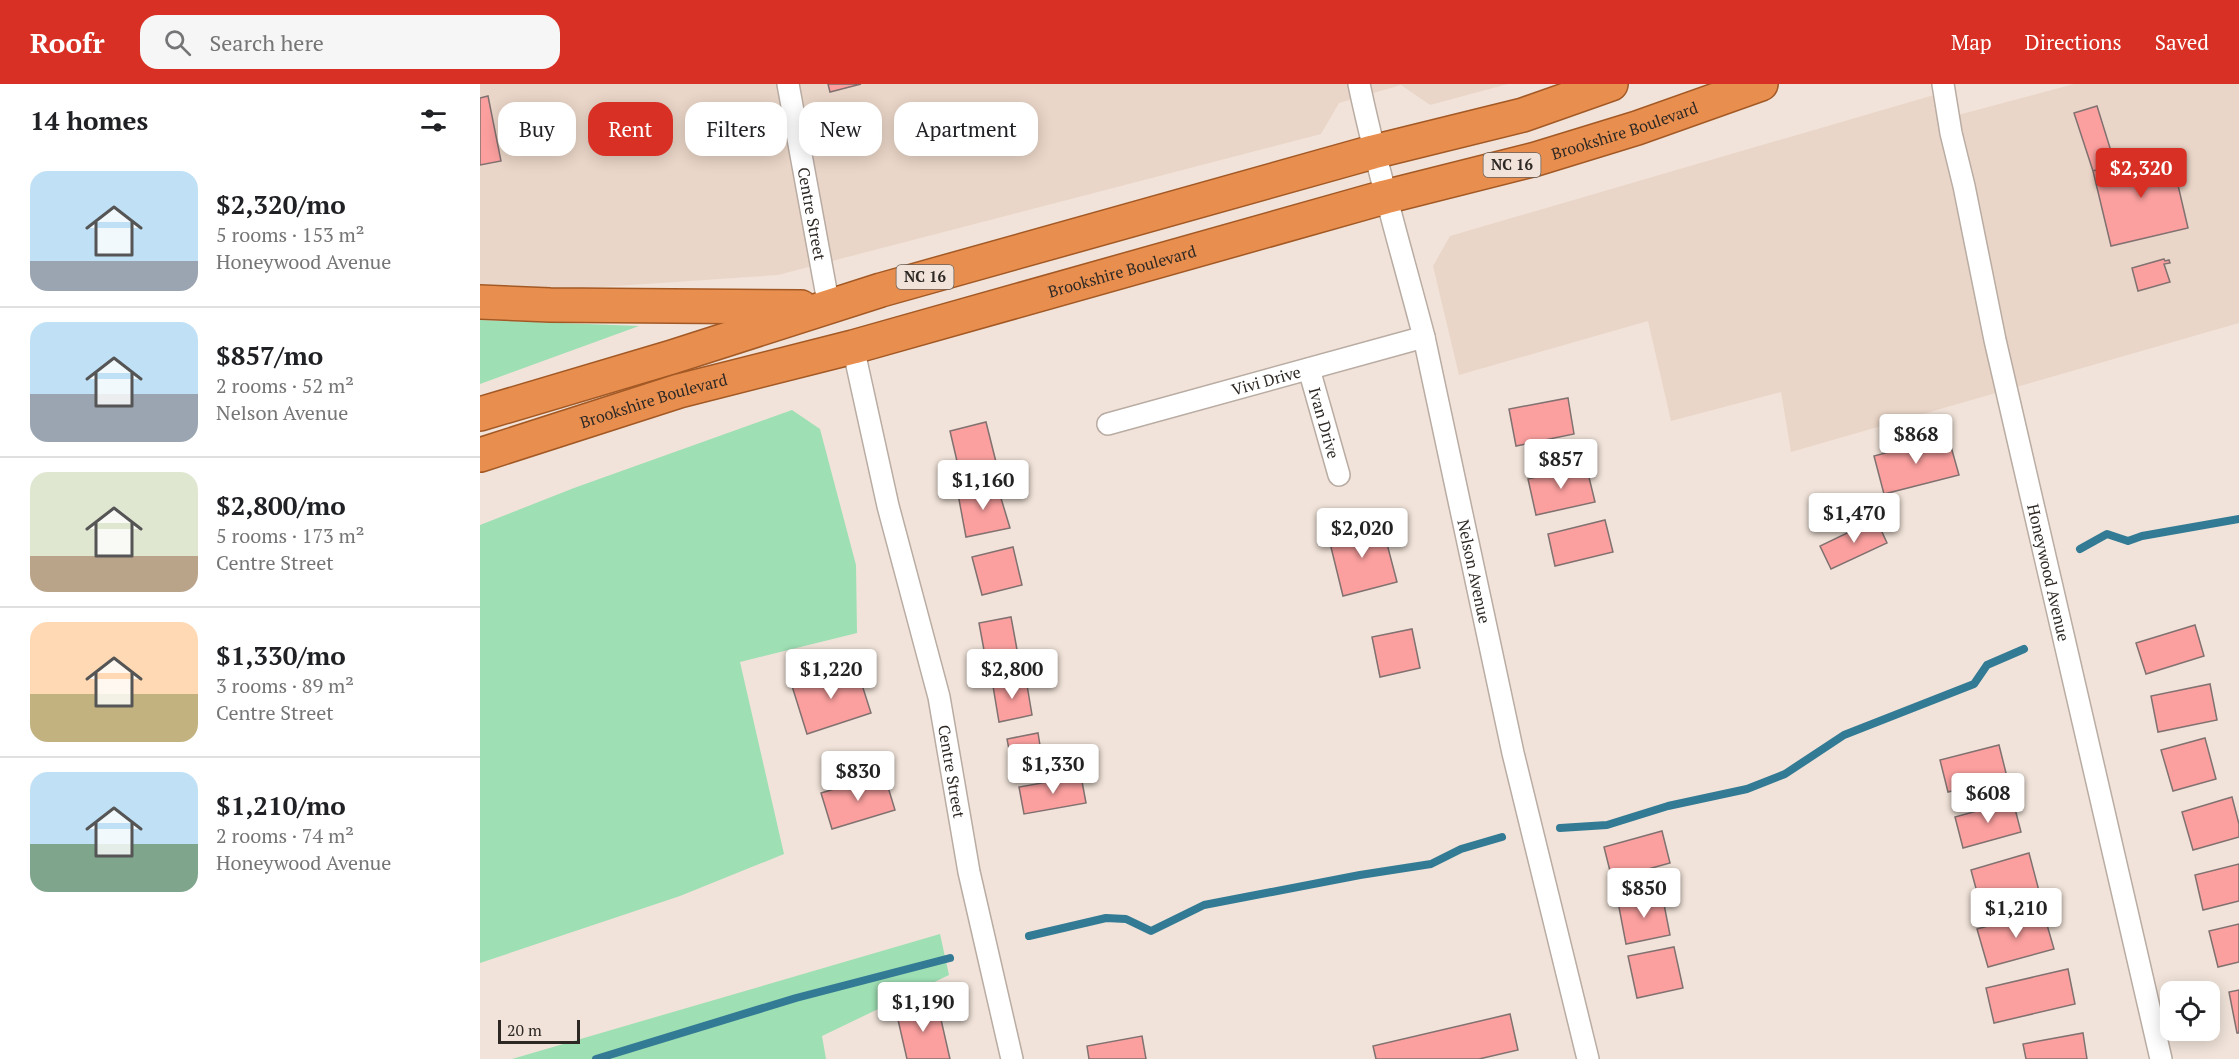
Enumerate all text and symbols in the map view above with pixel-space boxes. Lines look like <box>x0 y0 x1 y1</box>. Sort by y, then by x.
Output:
search box <box>140 15 560 69</box>
text: Roofr <box>30 24 104 61</box>
icon: search <box>161 26 194 59</box>
text: Search here <box>209 28 324 57</box>
text: Map <box>1951 28 1992 56</box>
text: Directions <box>2025 28 2122 56</box>
text: Saved <box>2155 28 2209 56</box>
street label: Brookshire Boulevard <box>1549 96 1701 165</box>
chip: Buy <box>498 102 576 156</box>
chip: Rent <box>588 102 673 156</box>
chip: Filters <box>685 102 787 156</box>
chip: New <box>799 102 882 156</box>
chip: Apartment <box>894 102 1038 156</box>
text: 14 homes <box>30 103 148 137</box>
icon: filters <box>417 104 450 137</box>
pin: $2,320 <box>2092 148 2190 199</box>
road number: NC 16 <box>1484 153 1540 177</box>
text: $2,320 <box>2110 154 2172 181</box>
street label: Centre Street <box>793 165 831 262</box>
text: $2,320/mo <box>216 187 346 221</box>
icon: home <box>78 195 150 267</box>
text: 5 rooms · 153 m² <box>216 221 364 248</box>
street label: Brookshire Boulevard <box>1045 240 1199 303</box>
text: Honeywood Avenue <box>216 248 391 275</box>
road number: NC 16 <box>896 265 954 289</box>
text: $857/mo <box>216 338 323 372</box>
icon: home <box>78 346 150 418</box>
street label: Vivi Drive <box>1229 360 1303 400</box>
street label: Brookshire Boulevard <box>577 368 730 433</box>
text: 2 rooms · 52 m² <box>216 372 354 399</box>
street label: Ivan Drive <box>1304 385 1345 461</box>
text: Nelson Avenue <box>216 399 348 426</box>
pin: $868 <box>1880 414 1952 465</box>
text: $868 <box>1893 420 1939 447</box>
pin: $857 <box>1525 439 1597 490</box>
text: $857 <box>1538 445 1584 472</box>
pin: $1,160 <box>934 460 1032 511</box>
text: $1,160 <box>952 466 1014 493</box>
text: $2,800/mo <box>216 488 346 522</box>
pin: $1,470 <box>1805 493 1903 544</box>
icon: home <box>78 496 150 568</box>
text: $1,470 <box>1823 499 1885 526</box>
street label: Honeywood Avenue <box>2022 502 2075 643</box>
pin: $2,020 <box>1313 508 1411 559</box>
text: $2,020 <box>1331 514 1393 541</box>
street label: Nelson Avenue <box>1452 517 1496 626</box>
text: 5 rooms · 173 m² <box>216 522 364 549</box>
text: Centre Street <box>216 549 334 576</box>
text: $1,330/mo <box>216 638 346 672</box>
icon: home <box>78 646 150 718</box>
pin: $1,220 <box>782 649 880 700</box>
pin: $2,800 <box>963 649 1061 700</box>
text: $1,220 <box>800 655 862 682</box>
text: $2,800 <box>981 655 1043 682</box>
text: 3 rooms · 89 m² <box>216 672 354 699</box>
text: Centre Street <box>216 699 334 726</box>
street label: Centre Street <box>933 723 971 820</box>
pin: $1,330 <box>1004 744 1102 795</box>
text: $1,330 <box>1022 750 1084 777</box>
pin: $830 <box>822 751 894 802</box>
text: $830 <box>835 757 881 784</box>
pin: $608 <box>1952 773 2024 824</box>
text: $608 <box>1965 779 2011 806</box>
text: $1,210/mo <box>216 788 346 822</box>
icon: home <box>78 796 150 868</box>
text: 2 rooms · 74 m² <box>216 822 354 849</box>
text: Honeywood Avenue <box>216 849 391 876</box>
pin: $850 <box>1608 868 1680 919</box>
text: $850 <box>1621 874 1667 901</box>
pin: $1,210 <box>1967 888 2065 939</box>
text: $1,210 <box>1985 894 2047 921</box>
map controls <box>2160 981 2220 1041</box>
button: locate <box>2160 981 2220 1041</box>
pin: $1,190 <box>874 982 972 1033</box>
text: $1,190 <box>892 988 954 1015</box>
scale bar <box>498 1017 580 1044</box>
text: 20 m <box>507 1019 542 1041</box>

